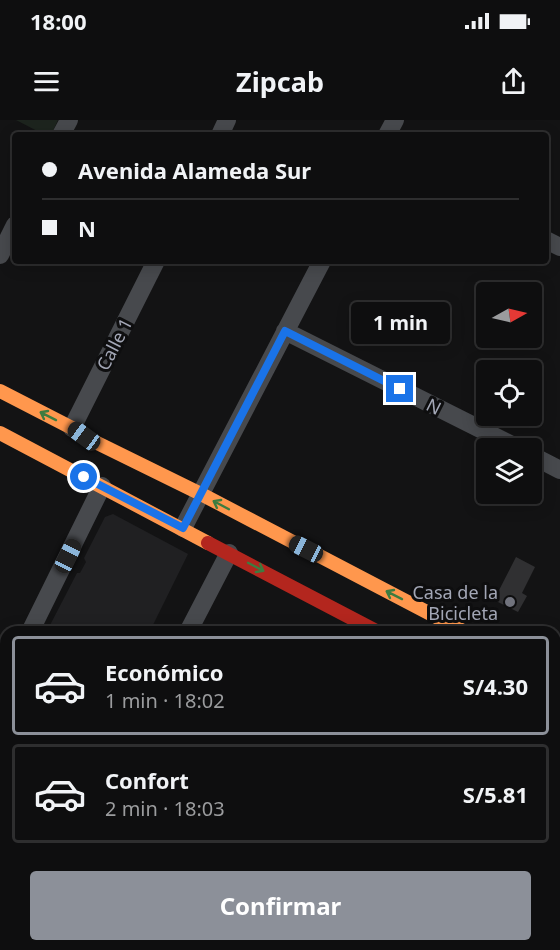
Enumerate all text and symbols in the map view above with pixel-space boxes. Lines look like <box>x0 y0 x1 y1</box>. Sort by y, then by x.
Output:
text: 18:00 <box>30 6 87 36</box>
text: Zipcab <box>236 63 324 100</box>
icon: menu <box>30 65 63 98</box>
icon: share <box>497 65 530 98</box>
text: Avenida Alameda Sur <box>78 155 311 185</box>
text: N <box>78 213 96 243</box>
north arrow <box>476 282 542 348</box>
map controls <box>476 282 542 504</box>
callout: 1 min <box>350 302 450 344</box>
text: 1 min <box>373 309 428 336</box>
street label: Calle 1 <box>91 314 137 374</box>
button: locate <box>476 360 542 426</box>
route end <box>386 375 413 402</box>
street label: N <box>422 392 446 420</box>
one-way arrow <box>39 409 57 421</box>
car <box>64 418 104 454</box>
button: layers <box>476 438 542 504</box>
route start <box>70 463 97 490</box>
one-way arrow <box>213 499 230 511</box>
car <box>286 533 326 565</box>
car <box>52 536 84 576</box>
one-way arrow <box>247 562 265 573</box>
place label: Casa de la Bicicleta <box>412 580 498 625</box>
one-way arrow <box>386 589 403 601</box>
marker: Casa de la Bicicleta <box>503 595 517 609</box>
text: Económico <box>105 657 224 687</box>
icon: car <box>33 659 87 713</box>
text: S/4.30 <box>463 671 528 701</box>
text: 1 min · 18:02 <box>105 687 225 714</box>
text: Confort <box>105 765 189 795</box>
icon: car <box>33 767 87 821</box>
text: S/5.81 <box>463 779 528 809</box>
text: 2 min · 18:03 <box>105 795 225 822</box>
button: Confirmar <box>30 871 531 940</box>

